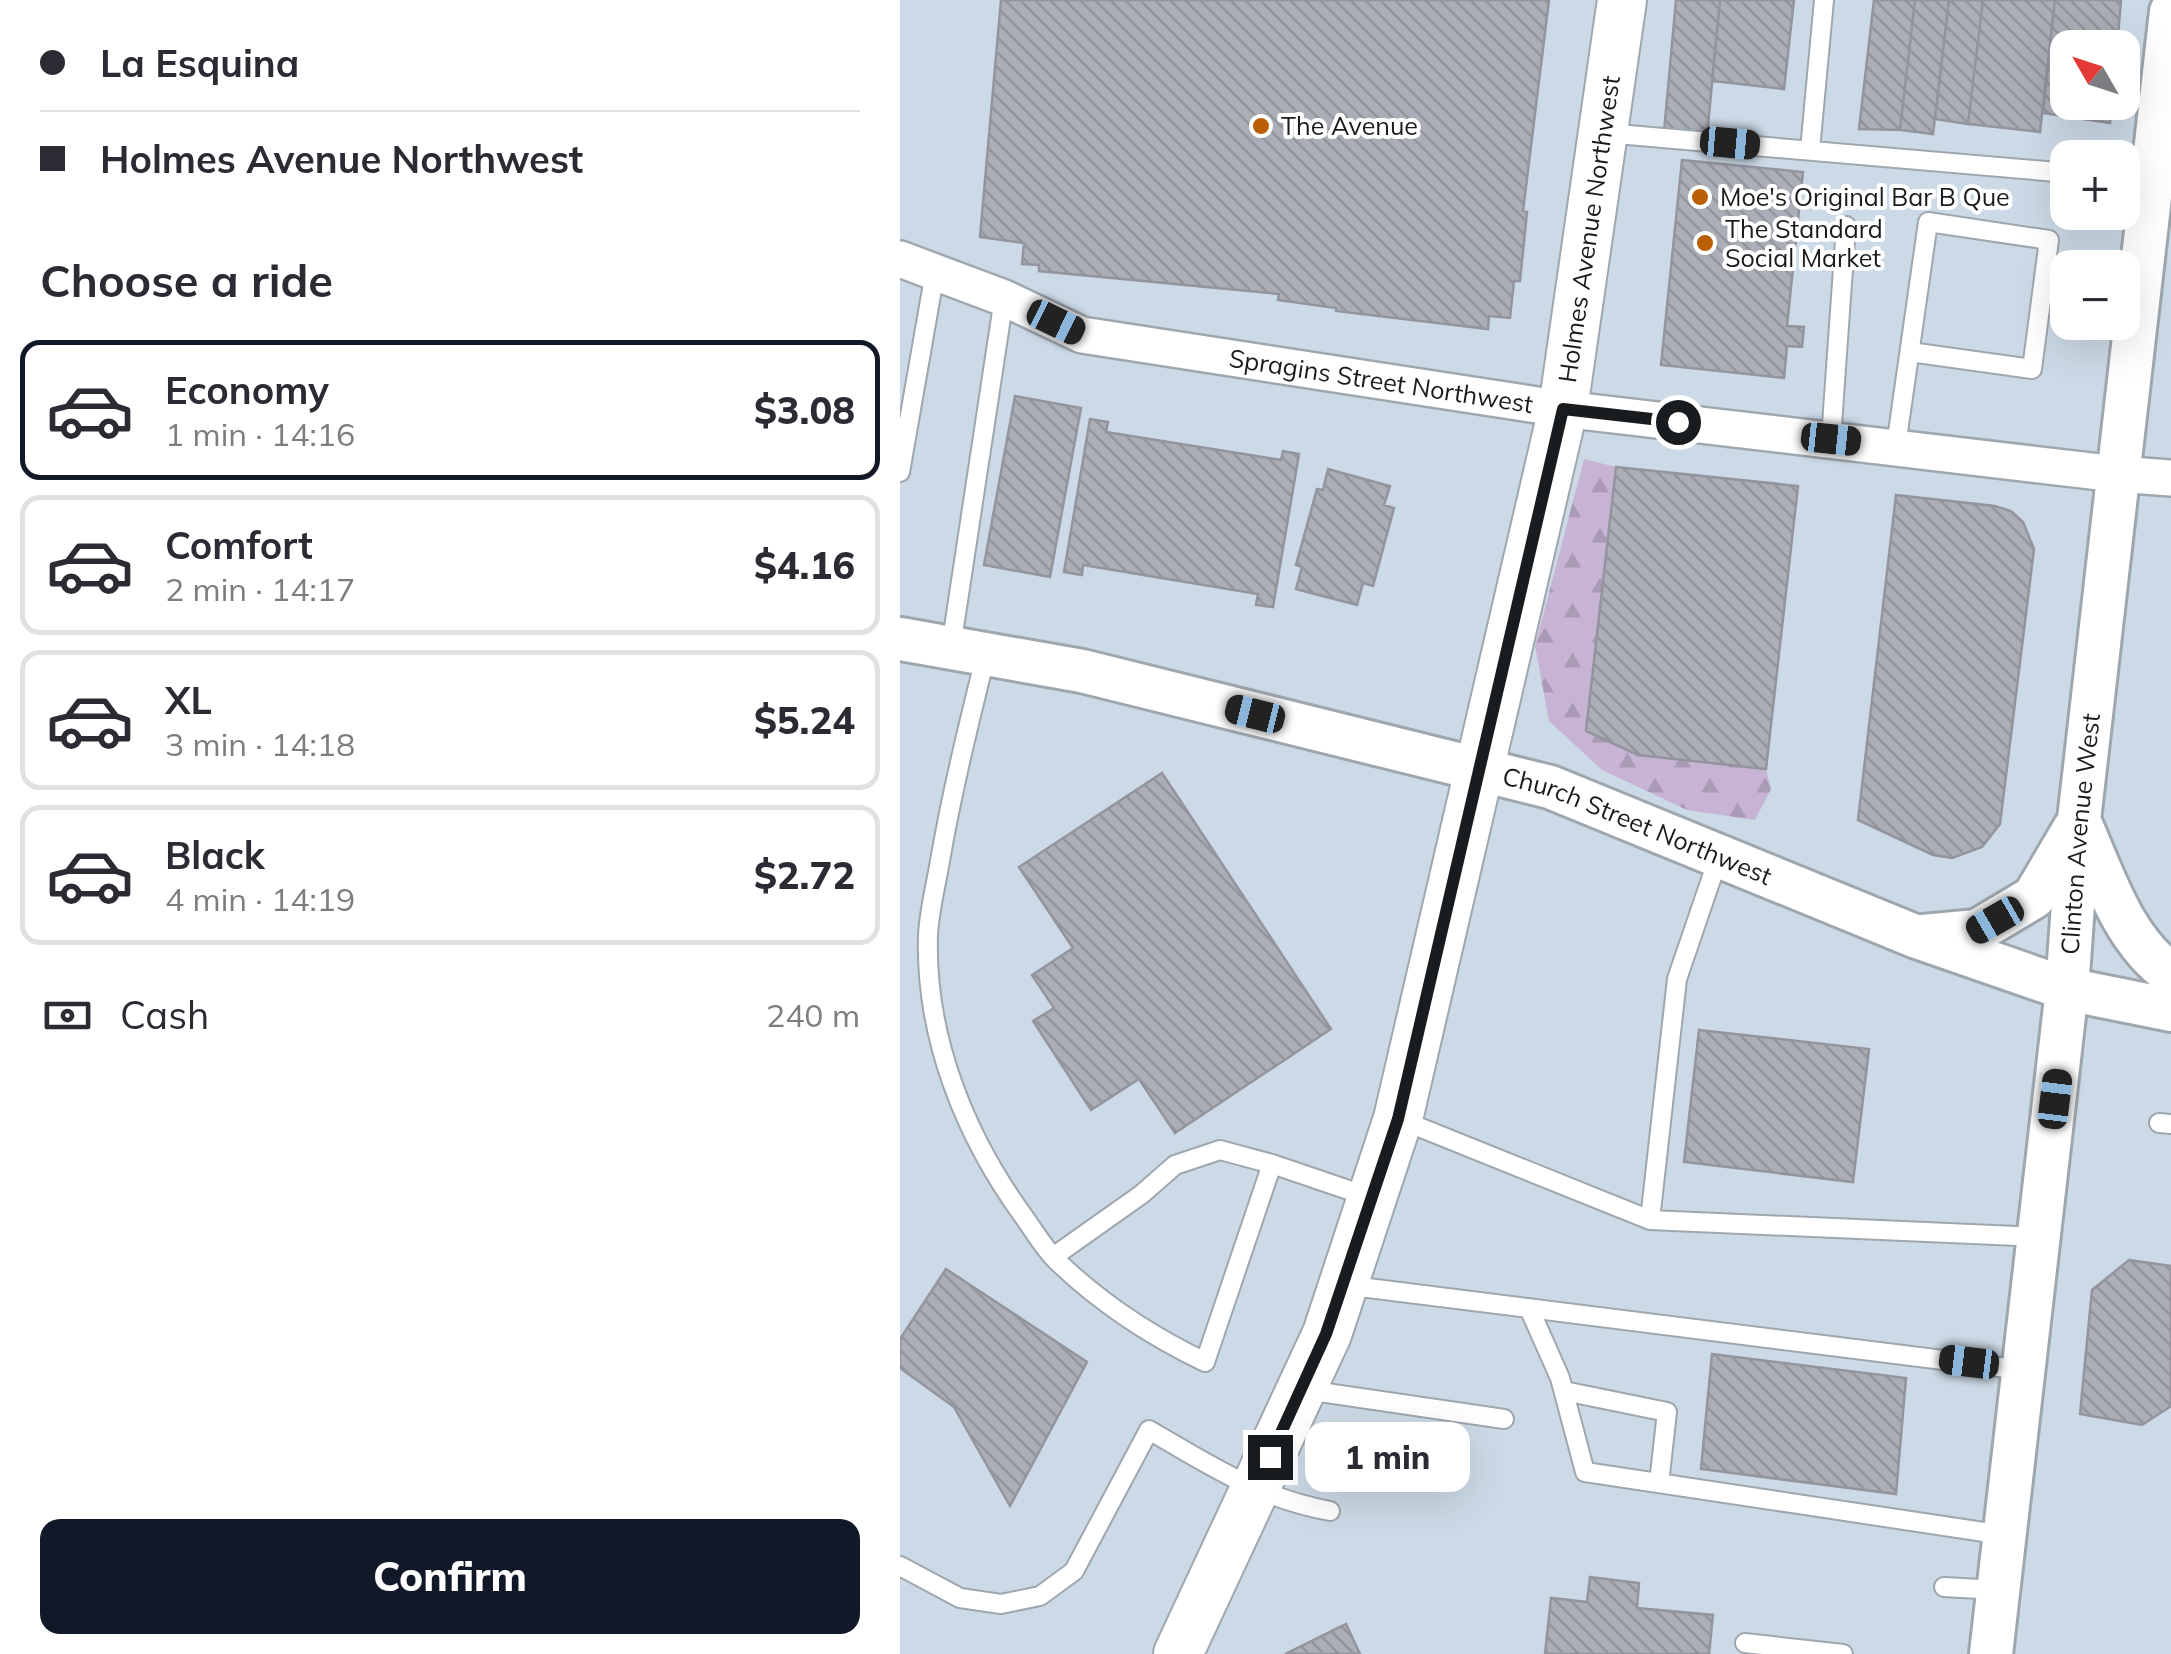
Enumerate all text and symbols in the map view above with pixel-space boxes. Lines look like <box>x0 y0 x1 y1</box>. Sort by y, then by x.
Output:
north arrow <box>2050 30 2140 120</box>
map controls <box>2050 30 2140 340</box>
text: La Esquina <box>100 39 299 87</box>
street label: Holmes Avenue Northwest <box>1551 73 1626 385</box>
place label: The Avenue <box>1281 110 1418 141</box>
marker: The Avenue <box>1250 115 1272 137</box>
car <box>1699 125 1761 161</box>
text: Holmes Avenue Northwest <box>100 135 583 183</box>
button: + <box>2050 140 2140 230</box>
place label: Moe's Original Bar B Que <box>1720 181 2010 212</box>
marker: Moe's Original Bar B Que <box>1689 186 1711 208</box>
place label: The Standard Social Market <box>1725 213 1883 273</box>
marker: The Standard Social Market <box>1694 232 1716 254</box>
button: − <box>2050 250 2140 340</box>
text: Choose a ride <box>40 252 333 308</box>
car <box>1022 295 1090 349</box>
street label: Spragins Street Northwest <box>1227 342 1536 419</box>
icon: car <box>45 365 135 455</box>
text: Economy <box>165 366 329 414</box>
text: $3.08 <box>754 386 855 434</box>
route start <box>1656 400 1701 445</box>
text: 1 min · 14:16 <box>165 414 355 454</box>
car <box>1800 421 1862 457</box>
icon: car <box>45 520 135 610</box>
text: Comfort <box>165 521 313 569</box>
text: $4.16 <box>754 541 855 589</box>
text: 2 min · 14:17 <box>165 569 355 609</box>
icon: car <box>45 675 135 765</box>
text: XL <box>165 676 212 724</box>
car <box>1222 692 1288 736</box>
text: $5.24 <box>754 696 855 744</box>
street label: Clinton Avenue West <box>2053 711 2106 956</box>
text: 3 min · 14:18 <box>165 724 355 764</box>
street label: Church Street Northwest <box>1500 760 1777 891</box>
icon: car <box>45 830 135 920</box>
text: Black <box>165 831 265 879</box>
text: $2.72 <box>754 851 855 899</box>
text: 4 min · 14:19 <box>165 879 355 919</box>
car <box>1962 892 2028 948</box>
icon: cash <box>40 988 95 1043</box>
text: Cash <box>120 991 209 1039</box>
text: 240 m <box>766 995 860 1035</box>
car <box>2036 1067 2074 1131</box>
car <box>1937 1343 2001 1381</box>
callout: 1 min <box>1305 1422 1470 1492</box>
route end <box>1248 1435 1293 1480</box>
text: 1 min <box>1345 1437 1430 1477</box>
button: Confirm <box>40 1519 860 1634</box>

